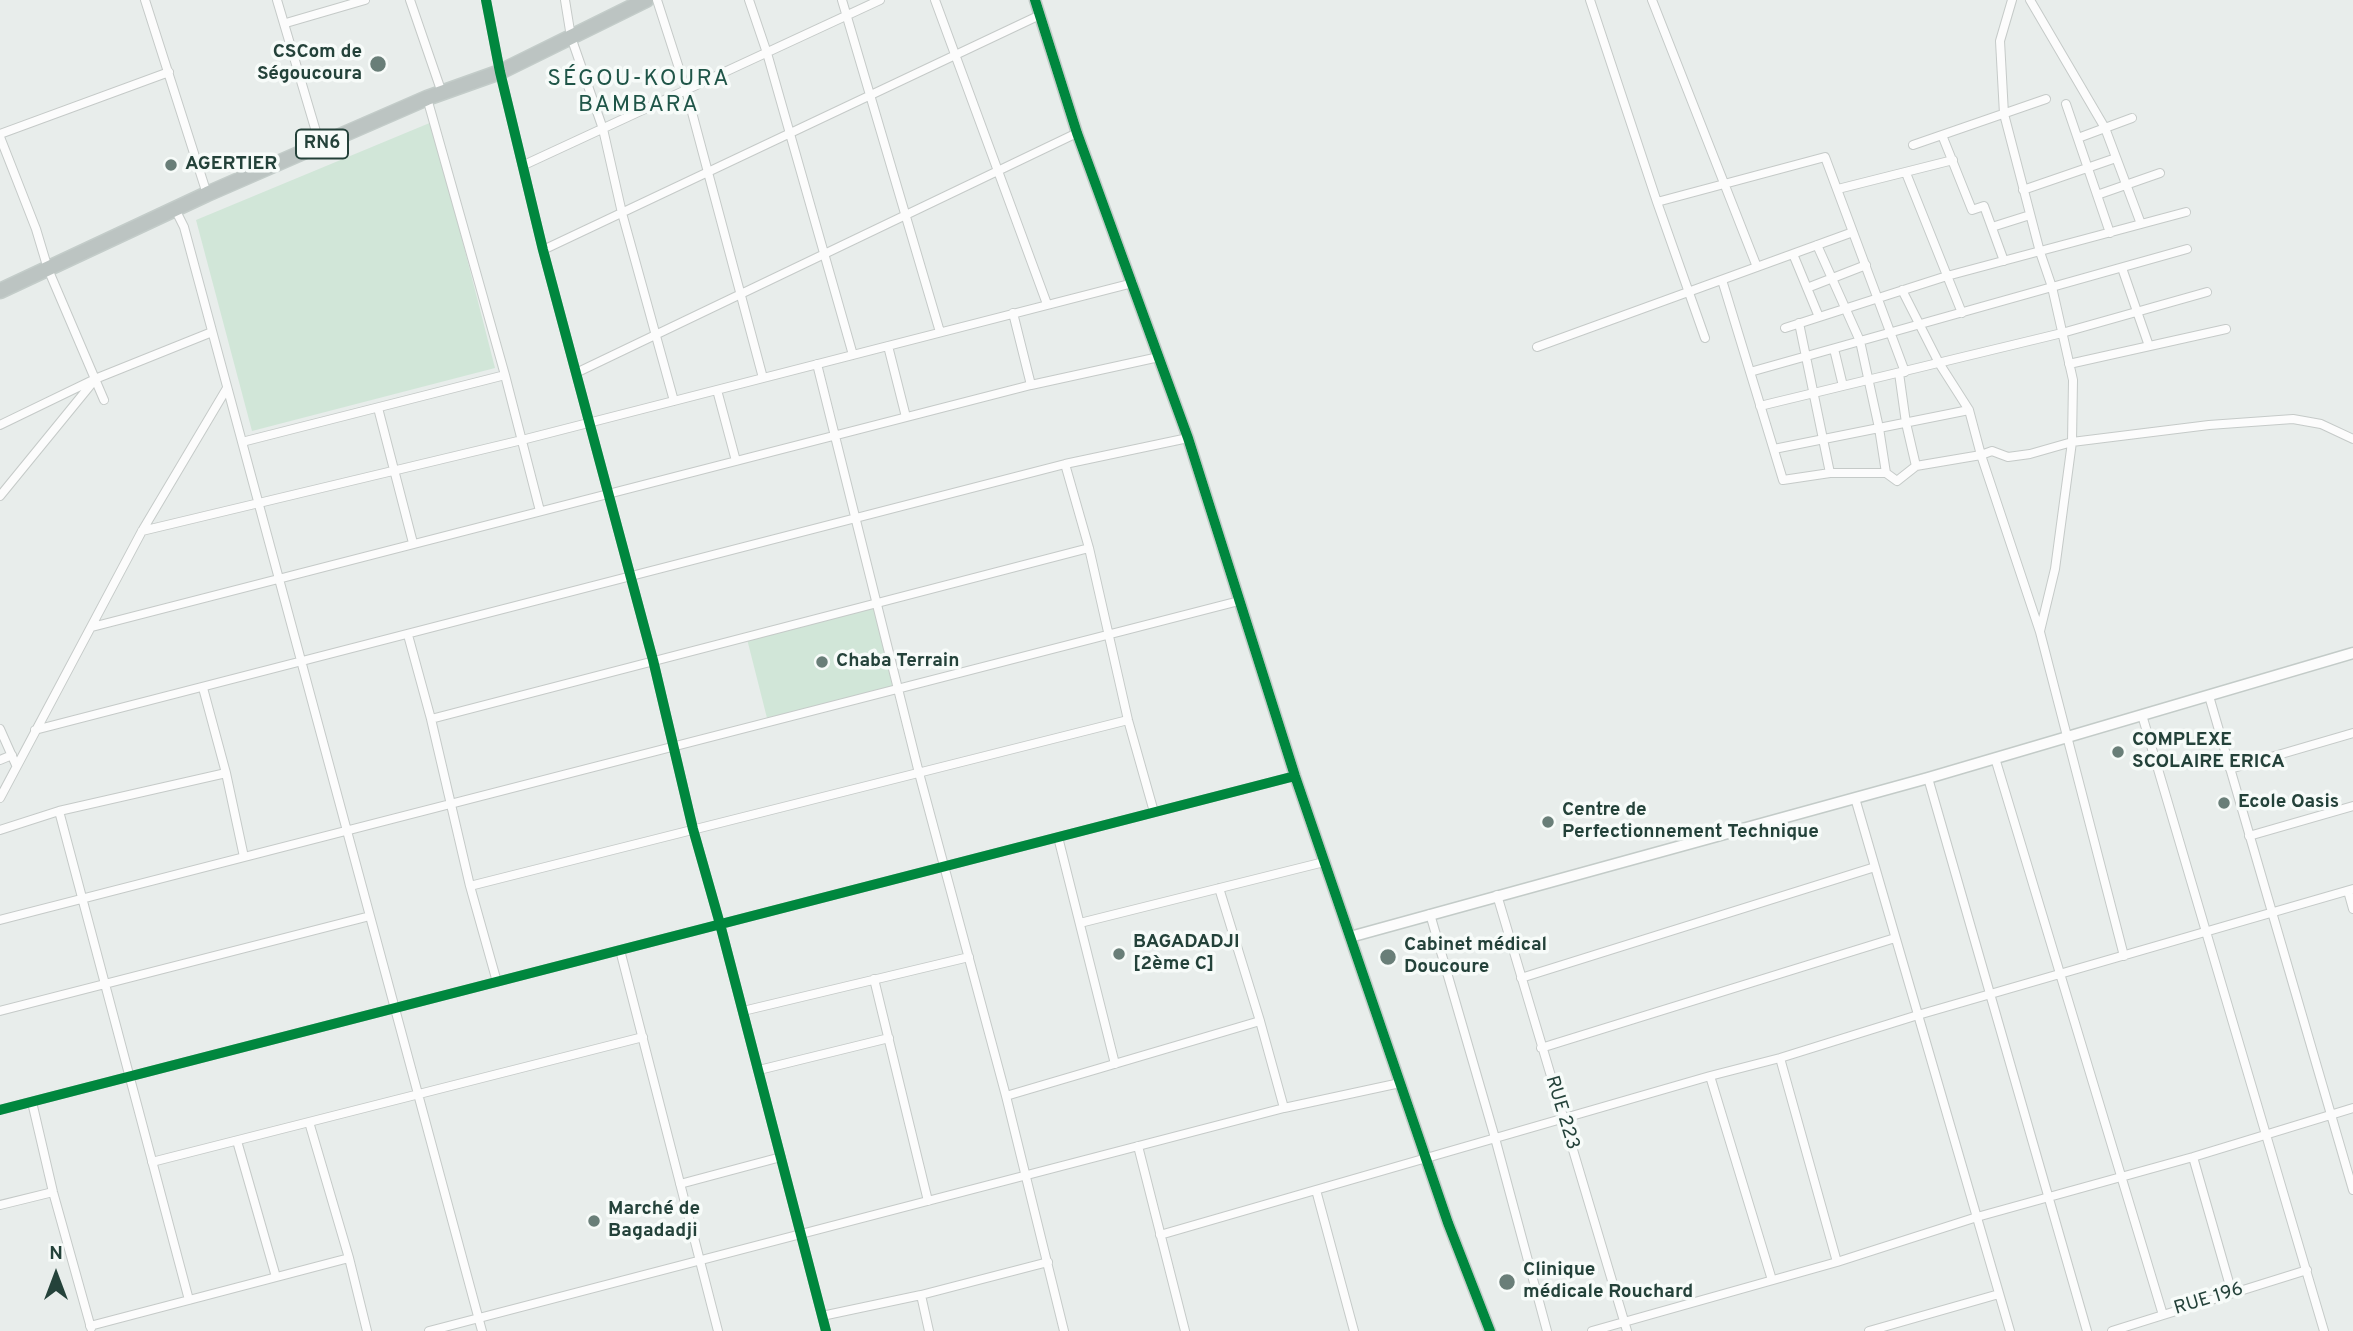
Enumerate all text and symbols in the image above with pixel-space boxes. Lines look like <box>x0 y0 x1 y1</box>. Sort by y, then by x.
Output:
place label: CSCom de Ségoucoura <box>257 42 362 86</box>
marker: CSCom de Ségoucoura <box>368 54 388 74</box>
district label: SÉGOU-KOURA BAMBARA <box>549 66 729 120</box>
road number: RN6 <box>296 130 348 159</box>
place label: AGERTIER <box>185 154 277 176</box>
marker: AGERTIER <box>163 157 179 173</box>
place label: Chaba Terrain <box>836 651 959 673</box>
marker: Chaba Terrain <box>814 654 830 670</box>
place label: COMPLEXE SCOLAIRE ERICA <box>2132 730 2285 774</box>
marker: COMPLEXE SCOLAIRE ERICA <box>2110 744 2126 760</box>
place label: Ecole Oasis <box>2238 792 2339 814</box>
marker: Ecole Oasis <box>2216 795 2232 811</box>
place label: Centre de Perfectionnement Technique <box>1562 800 1819 844</box>
marker: Centre de Perfectionnement Technique <box>1540 814 1556 830</box>
place label: BAGADADJI [2ème C] <box>1133 932 1240 976</box>
place label: Cabinet médical Doucoure <box>1404 935 1547 979</box>
marker: BAGADADJI [2ème C] <box>1111 946 1127 962</box>
marker: Cabinet médical Doucoure <box>1378 947 1398 967</box>
street label: RUE 223 <box>1539 1073 1583 1153</box>
place label: Marché de Bagadadji <box>608 1199 700 1243</box>
marker: Marché de Bagadadji <box>586 1213 602 1229</box>
north arrow <box>21 1240 91 1310</box>
text: N <box>49 1242 63 1266</box>
place label: Clinique médicale Rouchard <box>1523 1260 1693 1304</box>
marker: Clinique médicale Rouchard <box>1497 1272 1517 1292</box>
street label: RUE 196 <box>2172 1279 2246 1321</box>

